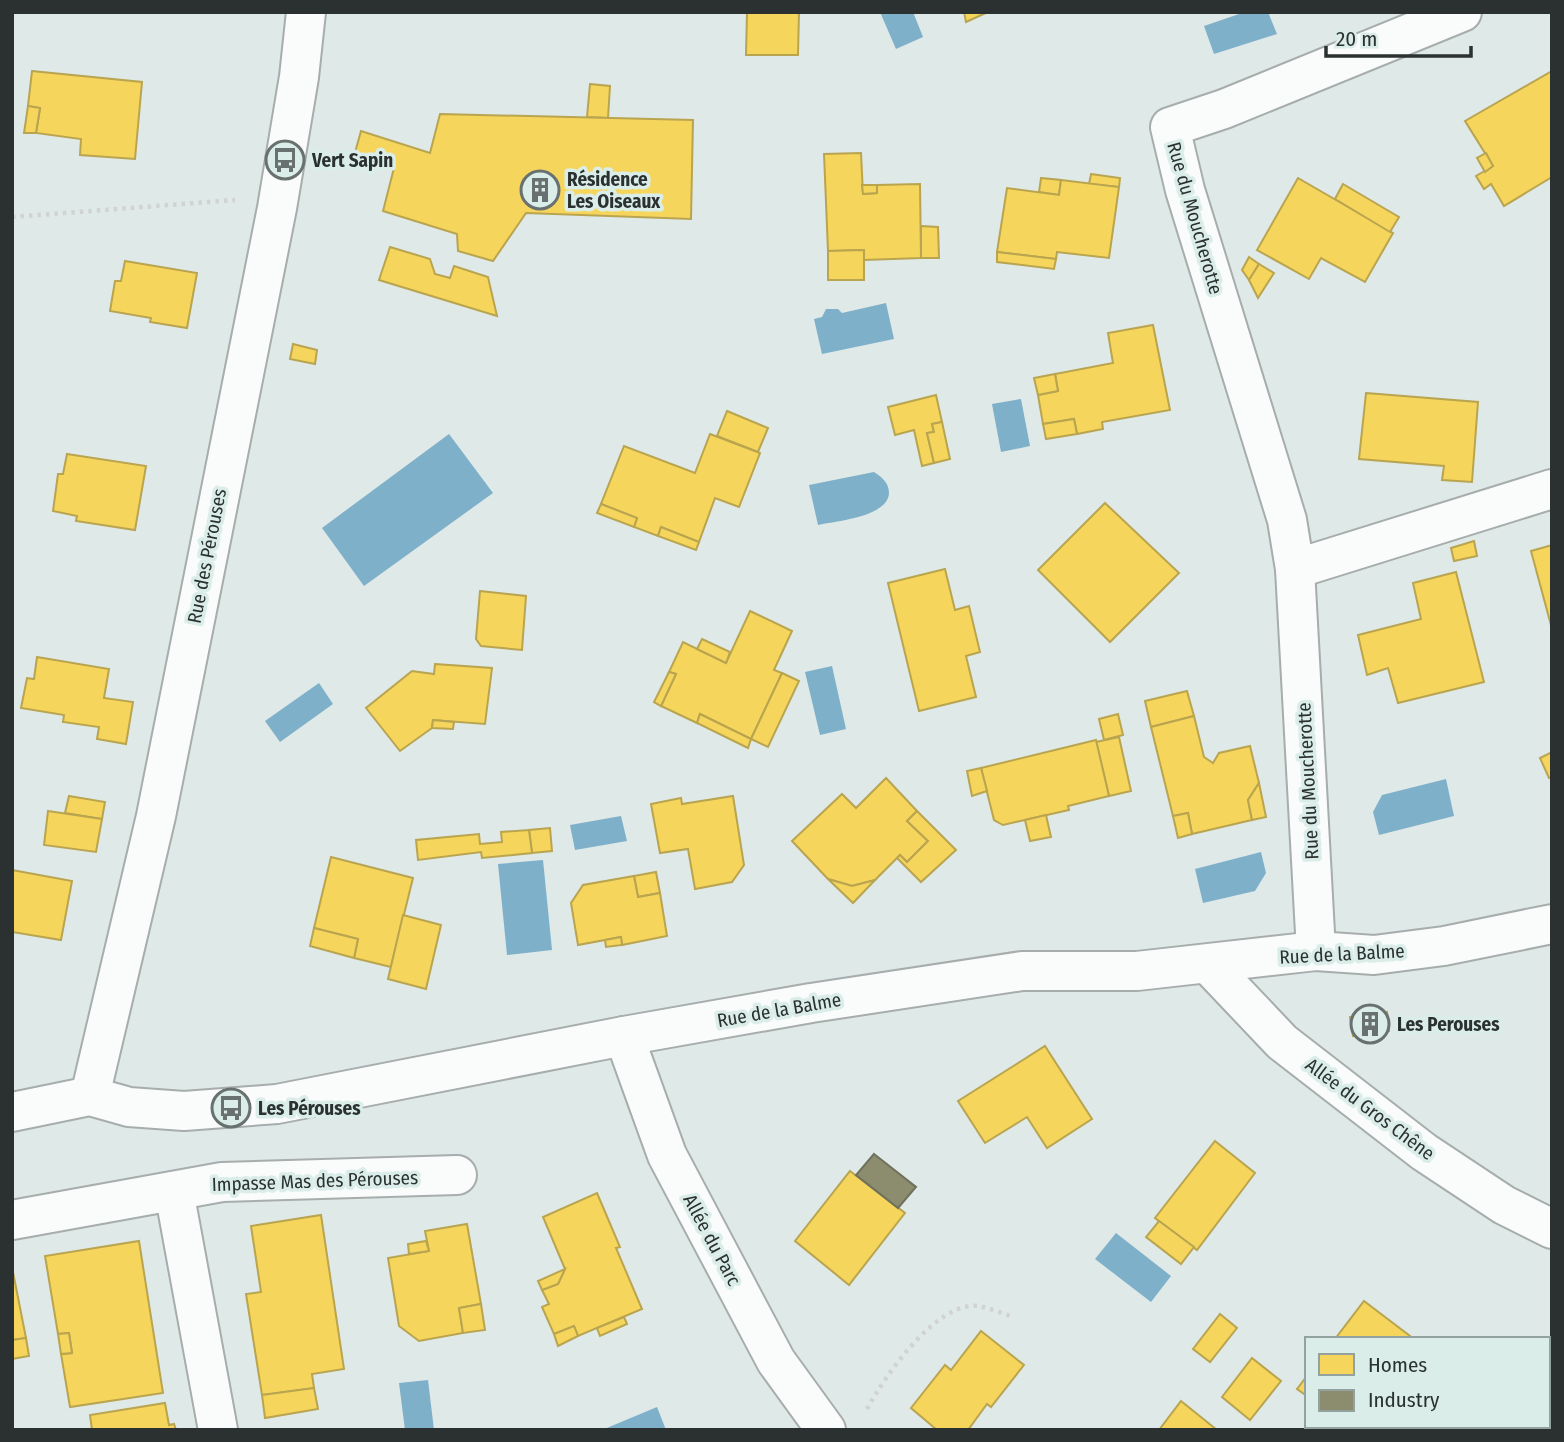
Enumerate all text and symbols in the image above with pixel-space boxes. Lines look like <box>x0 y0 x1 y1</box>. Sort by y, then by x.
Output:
scale bar <box>1326 14 1471 58</box>
text: 20 m <box>1336 26 1377 52</box>
bus stop icon: Vert Sapin <box>264 139 306 181</box>
street label: Rue du Moucherotte <box>1162 139 1228 297</box>
place label: Vert Sapin <box>311 149 393 172</box>
place label: Résidence Les Oiseaux <box>567 168 661 213</box>
building icon: Résidence Les Oiseaux <box>519 169 561 211</box>
street label: Rue des Pérouses <box>183 487 231 625</box>
street label: Rue du Moucherotte <box>1292 702 1324 860</box>
street label: Rue de la Balme <box>1279 939 1405 969</box>
street label: Rue de la Balme <box>715 988 843 1032</box>
building icon: Les Perouses <box>1349 1003 1391 1045</box>
place label: Les Perouses <box>1397 1013 1500 1036</box>
street label: Allée du Gros Chêne <box>1301 1053 1439 1165</box>
bus stop icon: Les Pérouses <box>210 1087 252 1129</box>
place label: Les Pérouses <box>258 1097 361 1120</box>
street label: Impasse Mas des Pérouses <box>211 1166 419 1196</box>
street label: Allée du Parc <box>678 1190 746 1290</box>
legend <box>1305 1337 1550 1428</box>
text: Homes <box>1368 1352 1427 1378</box>
text: Industry <box>1368 1387 1440 1413</box>

